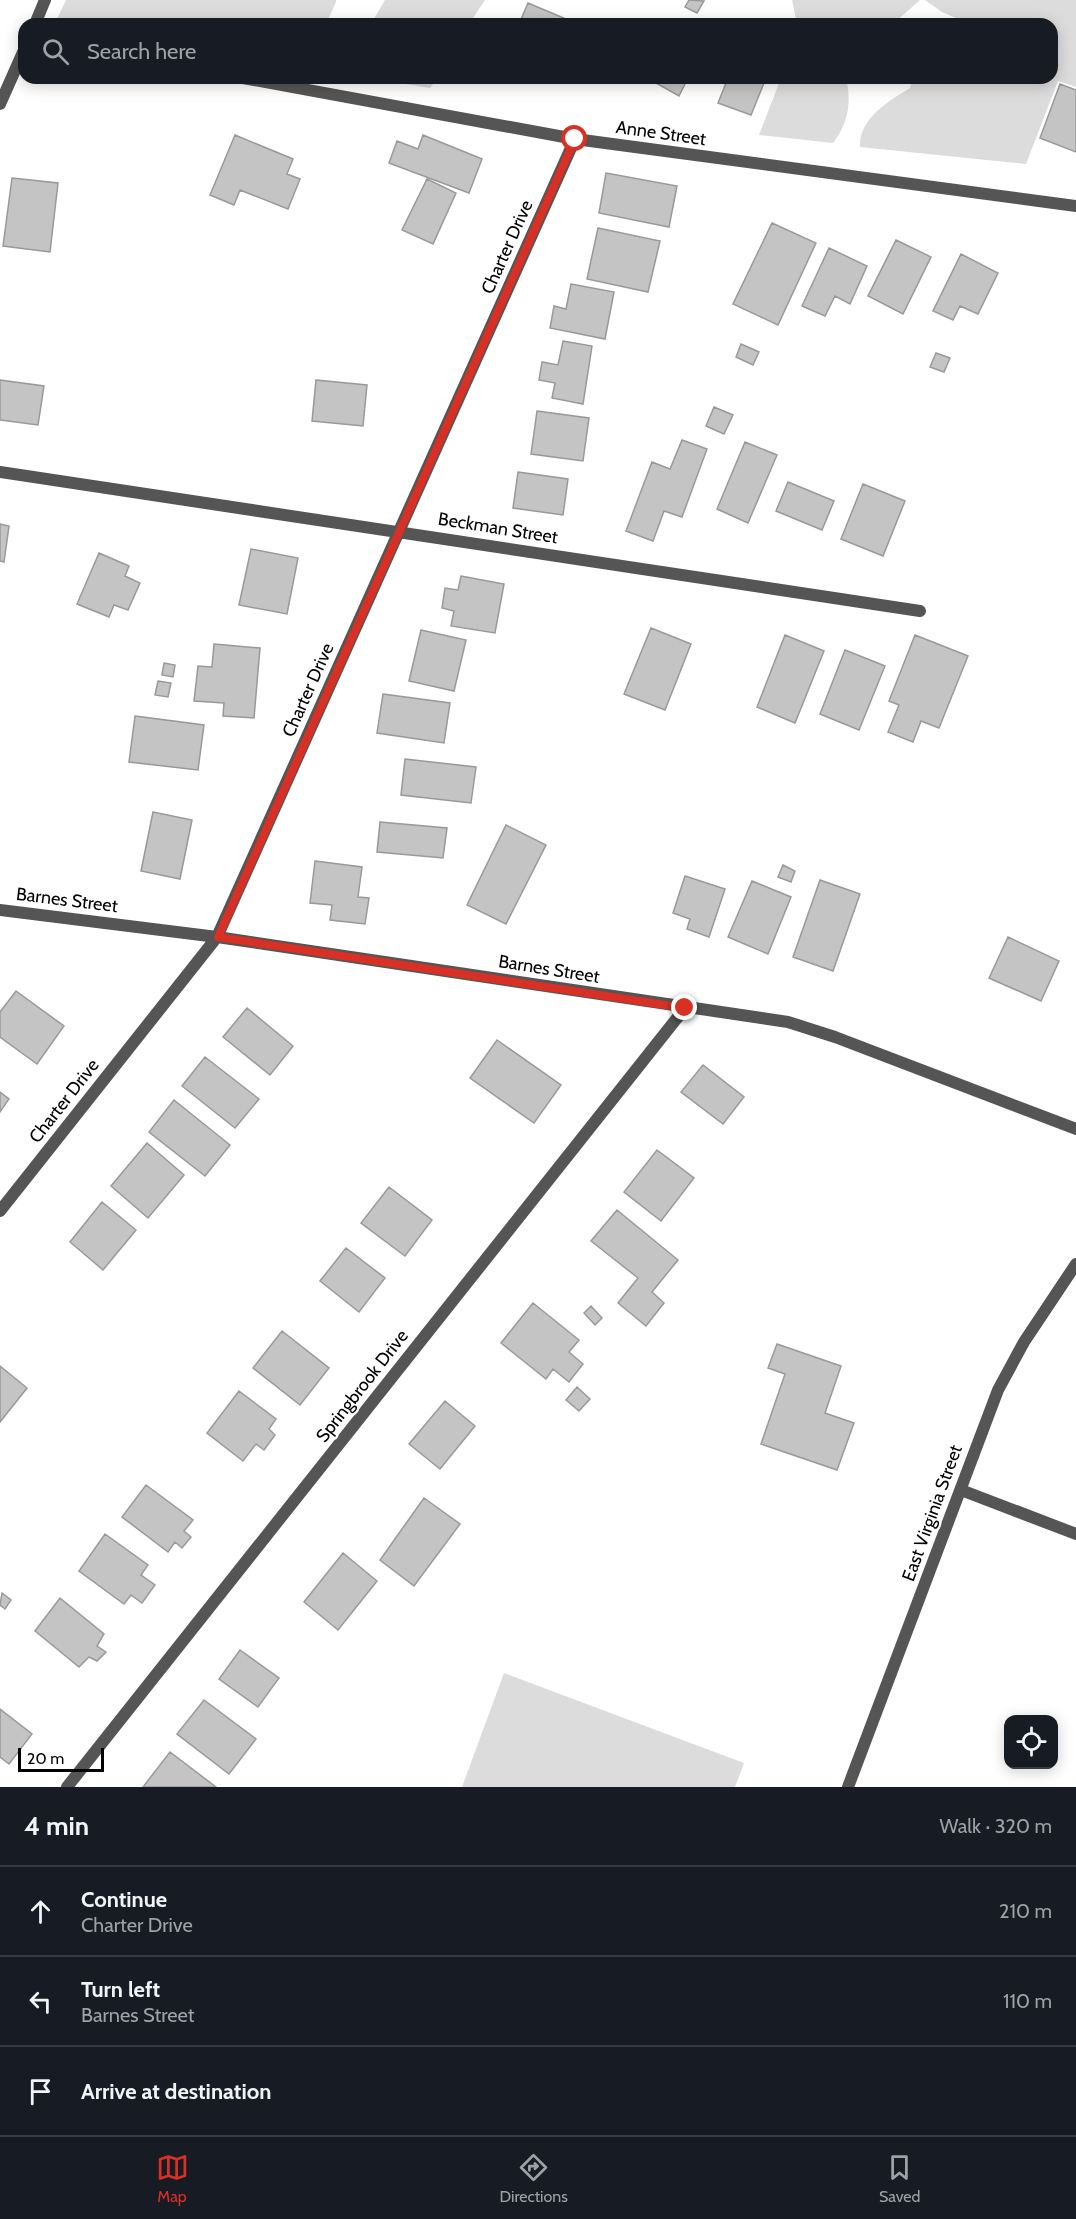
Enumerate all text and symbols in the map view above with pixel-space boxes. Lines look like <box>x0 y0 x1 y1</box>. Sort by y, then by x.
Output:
search box <box>18 18 1058 84</box>
icon: search <box>39 35 72 68</box>
text: Search here <box>87 38 196 65</box>
street label: Anne Street <box>615 116 707 150</box>
route start <box>561 125 587 151</box>
street label: Charter Drive <box>477 197 537 297</box>
street label: Beckman Street <box>437 508 559 548</box>
street label: Charter Drive <box>278 640 338 740</box>
street label: Barnes Street <box>15 883 119 917</box>
street label: Barnes Street <box>497 950 601 988</box>
route end <box>671 994 697 1020</box>
street label: Charter Drive <box>24 1055 104 1147</box>
street label: Springbrook Drive <box>311 1325 413 1447</box>
street label: East Virginia Street <box>897 1442 967 1584</box>
map controls <box>1004 1715 1058 1769</box>
button: locate <box>1004 1715 1058 1769</box>
scale bar <box>18 1745 104 1772</box>
text: 20 m <box>27 1749 64 1768</box>
text: 4 min <box>24 1810 89 1842</box>
text: Walk · 320 m <box>940 1814 1052 1838</box>
text: Continue <box>81 1886 167 1913</box>
icon: ahead <box>24 1895 57 1928</box>
text: 210 m <box>999 1899 1052 1923</box>
text: Charter Drive <box>81 1913 193 1937</box>
text: Turn left <box>81 1976 160 2003</box>
icon: left <box>24 1985 57 2018</box>
text: 110 m <box>1003 1989 1052 2013</box>
text: Barnes Street <box>81 2003 194 2027</box>
icon: arrive <box>24 2075 57 2108</box>
text: Arrive at destination <box>81 2078 271 2105</box>
tab: Map <box>156 2151 189 2206</box>
tab: Directions <box>500 2151 568 2206</box>
tab: Saved <box>879 2151 920 2206</box>

